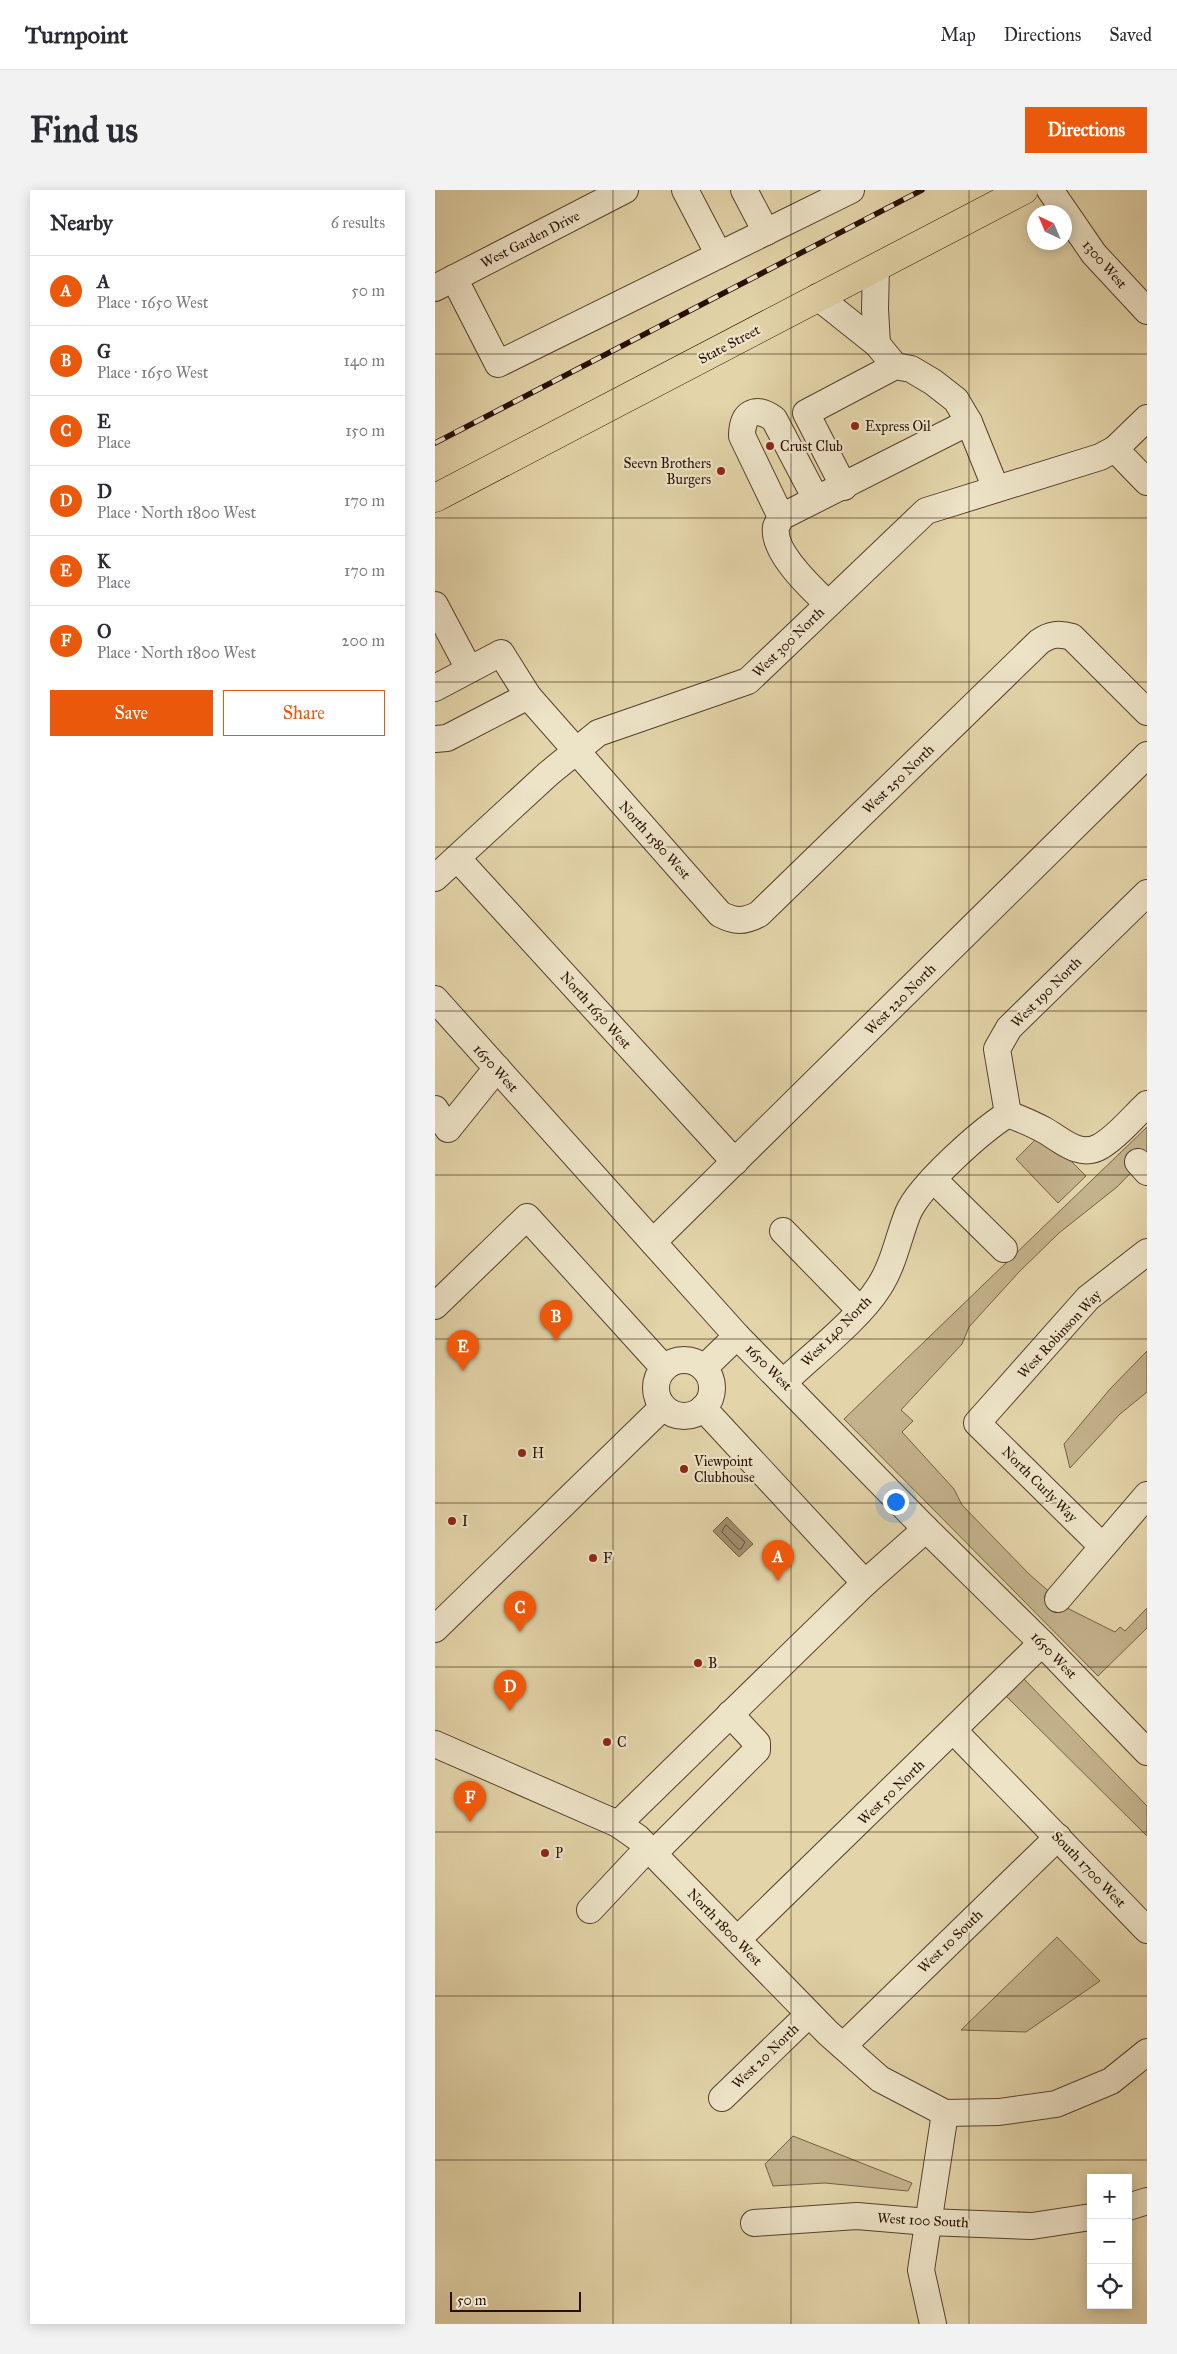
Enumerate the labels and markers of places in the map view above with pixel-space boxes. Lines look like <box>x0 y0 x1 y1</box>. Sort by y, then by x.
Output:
place label: Express Oil <box>865 418 931 435</box>
marker: Express Oil <box>849 420 861 432</box>
place label: Crust Club <box>780 438 843 455</box>
marker: Crust Club <box>764 440 776 452</box>
place label: Seevn Brothers Burgers <box>624 455 711 488</box>
marker: Seevn Brothers Burgers <box>715 465 727 477</box>
pin: B <box>540 1300 572 1341</box>
pin: E <box>447 1330 479 1371</box>
place label: H <box>532 1445 544 1462</box>
marker: H <box>516 1447 528 1459</box>
place label: Viewpoint Clubhouse <box>693 1453 755 1486</box>
marker: Viewpoint Clubhouse <box>678 1463 690 1475</box>
place label: I <box>462 1513 468 1530</box>
marker: I <box>446 1515 458 1527</box>
pin: A <box>762 1540 794 1581</box>
place label: F <box>603 1550 612 1567</box>
marker: F <box>587 1552 599 1564</box>
pin: C <box>504 1591 536 1632</box>
place label: B <box>708 1655 717 1672</box>
marker: B <box>692 1657 704 1669</box>
pin: D <box>494 1670 526 1711</box>
place label: C <box>617 1734 627 1751</box>
marker: C <box>601 1736 613 1748</box>
pin: F <box>454 1781 486 1822</box>
place label: P <box>555 1845 563 1862</box>
marker: P <box>539 1847 551 1859</box>

